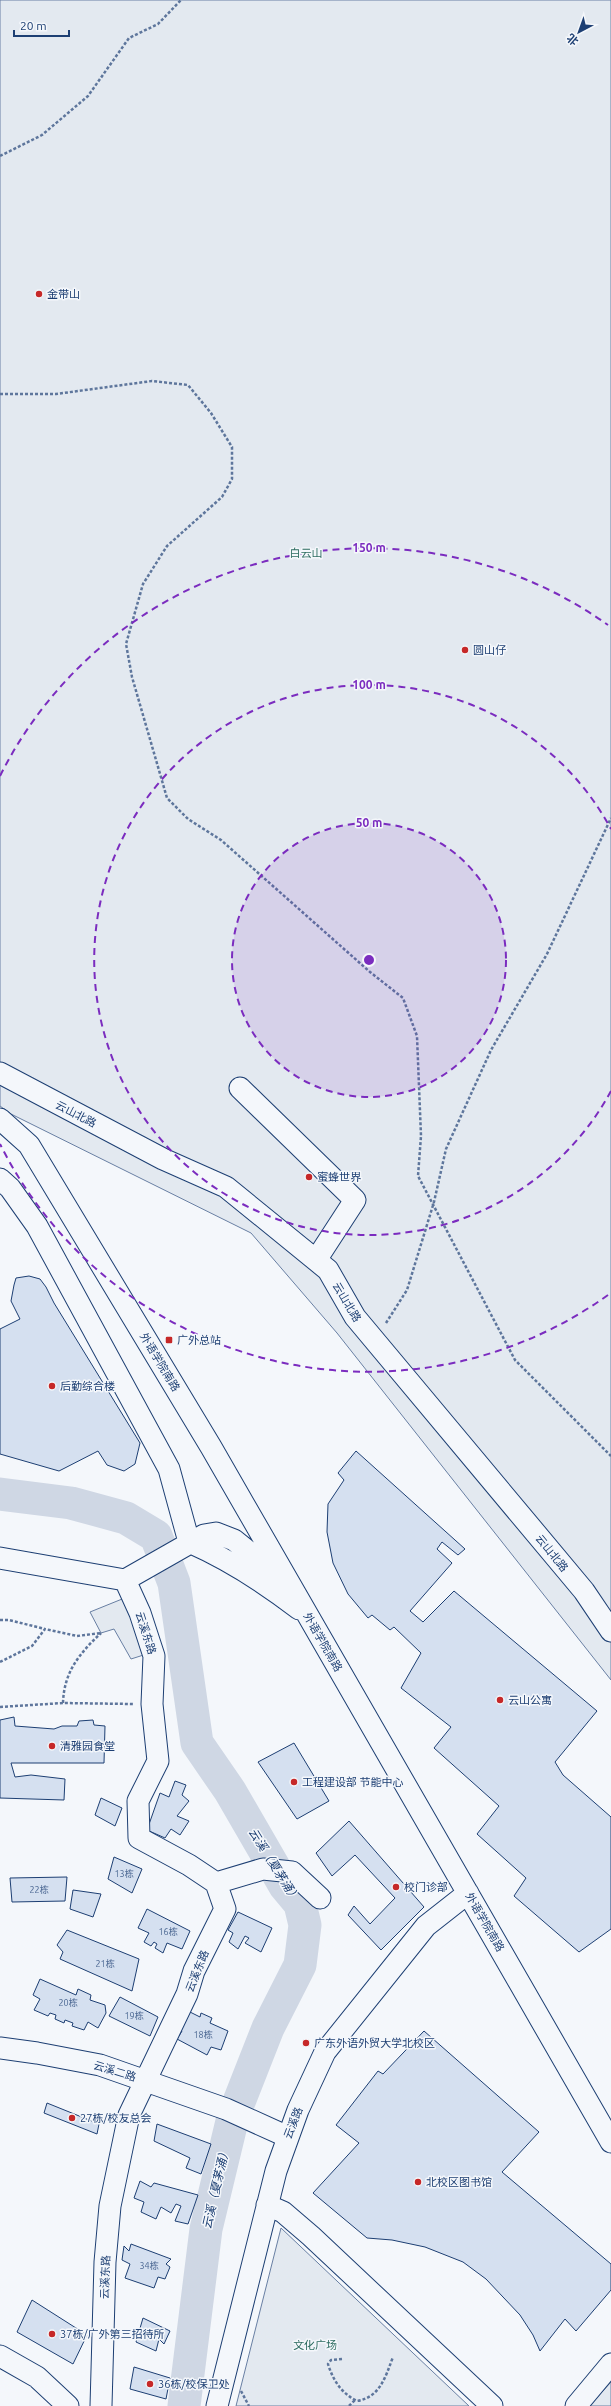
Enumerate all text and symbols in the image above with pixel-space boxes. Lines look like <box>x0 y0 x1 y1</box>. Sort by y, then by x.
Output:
scale bar <box>14 12 69 38</box>
north arrow <box>559 12 599 52</box>
text: 20 m <box>20 19 47 32</box>
text: 北 <box>564 31 581 48</box>
place label: 金带山 <box>47 288 80 300</box>
marker: 金带山 <box>34 289 44 299</box>
text: 150 m <box>352 541 386 554</box>
park label: 白云山 <box>290 547 323 559</box>
place label: 圆山仔 <box>473 644 506 656</box>
marker: 圆山仔 <box>460 645 470 655</box>
text: 100 m <box>352 678 386 691</box>
text: 50 m <box>356 816 382 829</box>
centre of rings <box>362 953 376 967</box>
street label: 云山北路 <box>54 1099 98 1129</box>
place label: 蜜蜂世界 <box>317 1171 362 1183</box>
marker: 蜜蜂世界 <box>304 1172 314 1182</box>
street label: 云山北路 <box>331 1280 363 1324</box>
street label: 外语学院南路 <box>138 1331 182 1393</box>
place label: 广外总站 <box>177 1334 221 1346</box>
marker: 广外总站 <box>164 1335 174 1345</box>
place label: 后勤综合楼 <box>60 1380 115 1392</box>
marker: 后勤综合楼 <box>47 1381 57 1391</box>
street label: 云山北路 <box>533 1532 571 1574</box>
street label: 云溪东路 <box>133 1610 159 1656</box>
street label: 外语学院南路 <box>301 1610 345 1674</box>
place label: 云山公寓 <box>508 1694 552 1706</box>
marker: 云山公寓 <box>495 1695 505 1705</box>
place label: 清雅园食堂 <box>60 1740 115 1752</box>
marker: 清雅园食堂 <box>47 1741 57 1751</box>
place label: 工程建设部 节能中心 <box>302 1776 404 1788</box>
marker: 工程建设部 节能中心 <box>289 1777 299 1787</box>
water label: 云溪（夏茅涌） <box>247 1826 302 1904</box>
house number: 13栋 <box>114 1868 134 1879</box>
place label: 校门诊部 <box>404 1881 448 1893</box>
marker: 校门诊部 <box>391 1882 401 1892</box>
house number: 22栋 <box>29 1884 49 1895</box>
street label: 外语学院南路 <box>463 1890 507 1954</box>
house number: 16栋 <box>158 1926 178 1937</box>
street label: 云溪东路 <box>183 1948 211 1994</box>
house number: 21栋 <box>95 1958 115 1969</box>
house number: 20栋 <box>58 1997 78 2008</box>
house number: 19栋 <box>124 2010 144 2021</box>
house number: 18栋 <box>193 2029 213 2040</box>
place label: 广东外语外贸大学北校区 <box>314 2037 435 2049</box>
marker: 广东外语外贸大学北校区 <box>301 2038 311 2048</box>
street label: 云溪二路 <box>92 2059 138 2083</box>
street label: 云溪路 <box>281 2105 305 2141</box>
place label: 27栋/校友总会 <box>80 2112 151 2124</box>
marker: 27栋/校友总会 <box>67 2113 77 2123</box>
water label: 云溪（夏茅涌） <box>200 2145 231 2230</box>
place label: 北校区图书馆 <box>426 2176 492 2188</box>
marker: 北校区图书馆 <box>413 2177 423 2187</box>
street label: 云溪东路 <box>98 2255 112 2299</box>
house number: 34栋 <box>139 2260 159 2271</box>
place label: 37栋/广外第三招待所 <box>60 2328 164 2340</box>
marker: 37栋/广外第三招待所 <box>47 2329 57 2339</box>
park label: 文化广场 <box>293 2339 337 2351</box>
place label: 36栋/校保卫处 <box>158 2378 229 2390</box>
marker: 36栋/校保卫处 <box>145 2379 155 2389</box>

